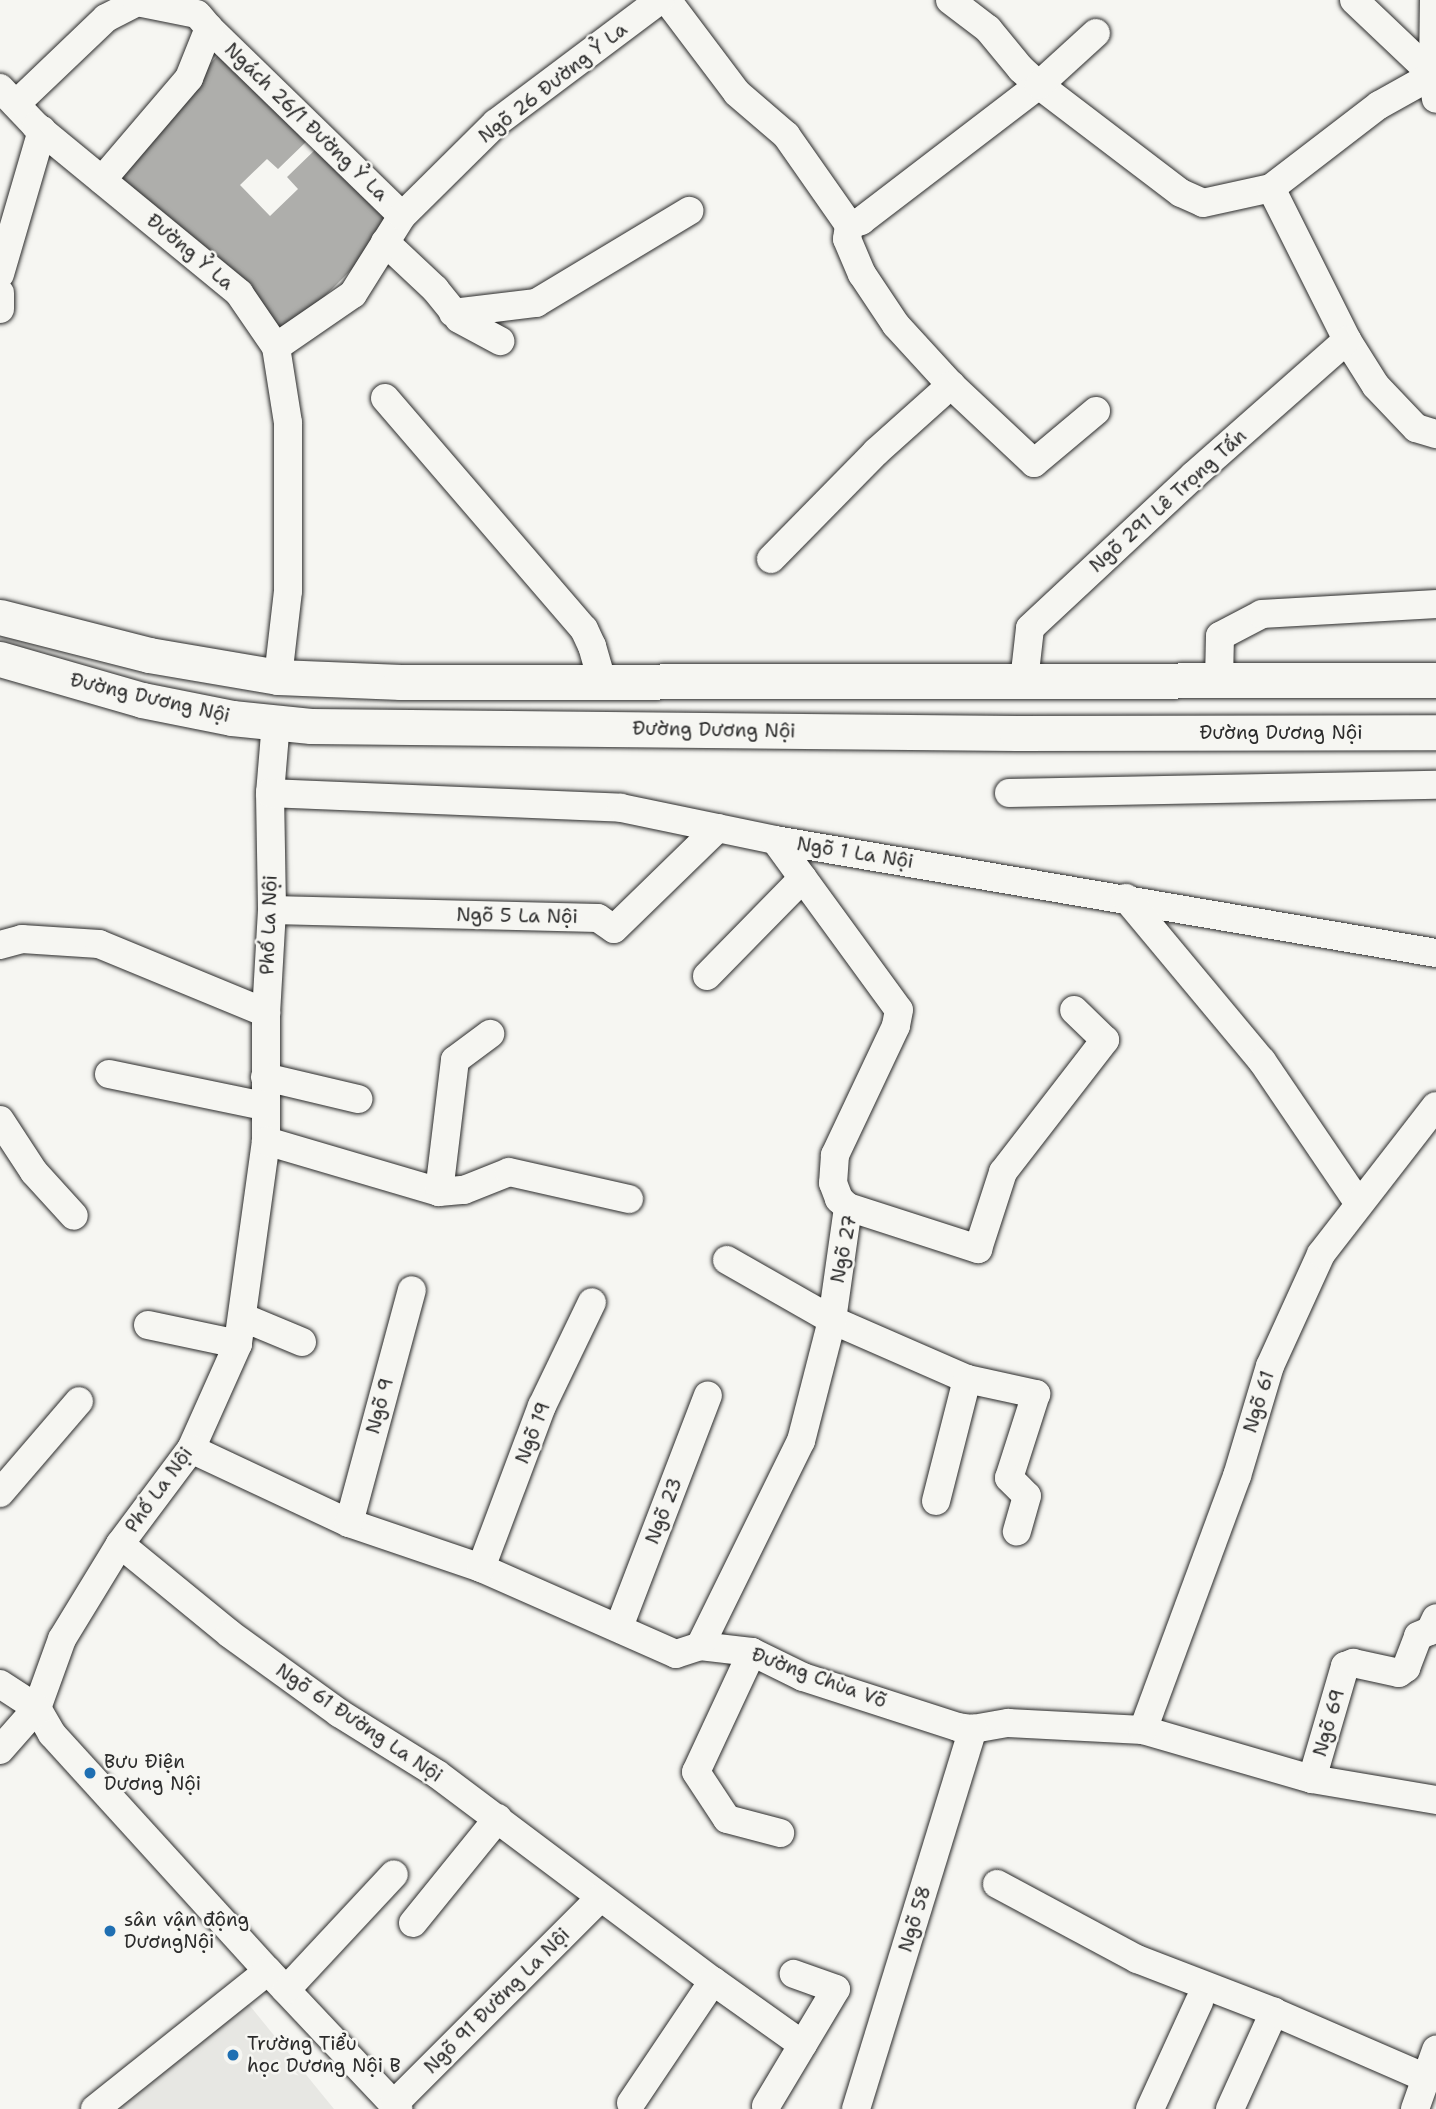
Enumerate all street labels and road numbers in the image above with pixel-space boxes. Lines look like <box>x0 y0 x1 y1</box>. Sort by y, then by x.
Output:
street label: Ngõ 26 Đường Ỷ La <box>474 18 632 148</box>
street label: Ngách 26/1 Đường Ỷ La <box>220 38 392 206</box>
street label: Đường Ỷ La <box>142 209 238 295</box>
street label: Ngõ 291 Lê Trọng Tấn <box>1085 425 1251 577</box>
street label: Đường Dương Nội <box>68 669 232 727</box>
street label: Đường Dương Nội <box>632 717 796 743</box>
street label: Đường Dương Nội <box>1199 722 1363 744</box>
street label: Ngõ 1 La Nội <box>795 833 915 873</box>
street label: Phố La Nội <box>256 875 282 975</box>
street label: Ngõ 5 La Nội <box>456 904 578 928</box>
street label: Ngõ 27 <box>826 1213 862 1285</box>
street label: Ngõ 61 <box>1239 1368 1279 1436</box>
street label: Ngõ 9 <box>362 1375 398 1437</box>
street label: Ngõ 19 <box>511 1399 555 1467</box>
street label: Phố La Nội <box>120 1443 198 1537</box>
street label: Ngõ 23 <box>641 1475 687 1547</box>
street label: Đường Chùa Võ <box>748 1643 890 1713</box>
street label: Ngõ 61 Đường La Nội <box>271 1659 447 1787</box>
street label: Ngõ 69 <box>1309 1687 1349 1759</box>
street label: Ngõ 58 <box>894 1883 936 1955</box>
street label: Ngõ 91 Đường La Nội <box>419 1923 575 2079</box>

